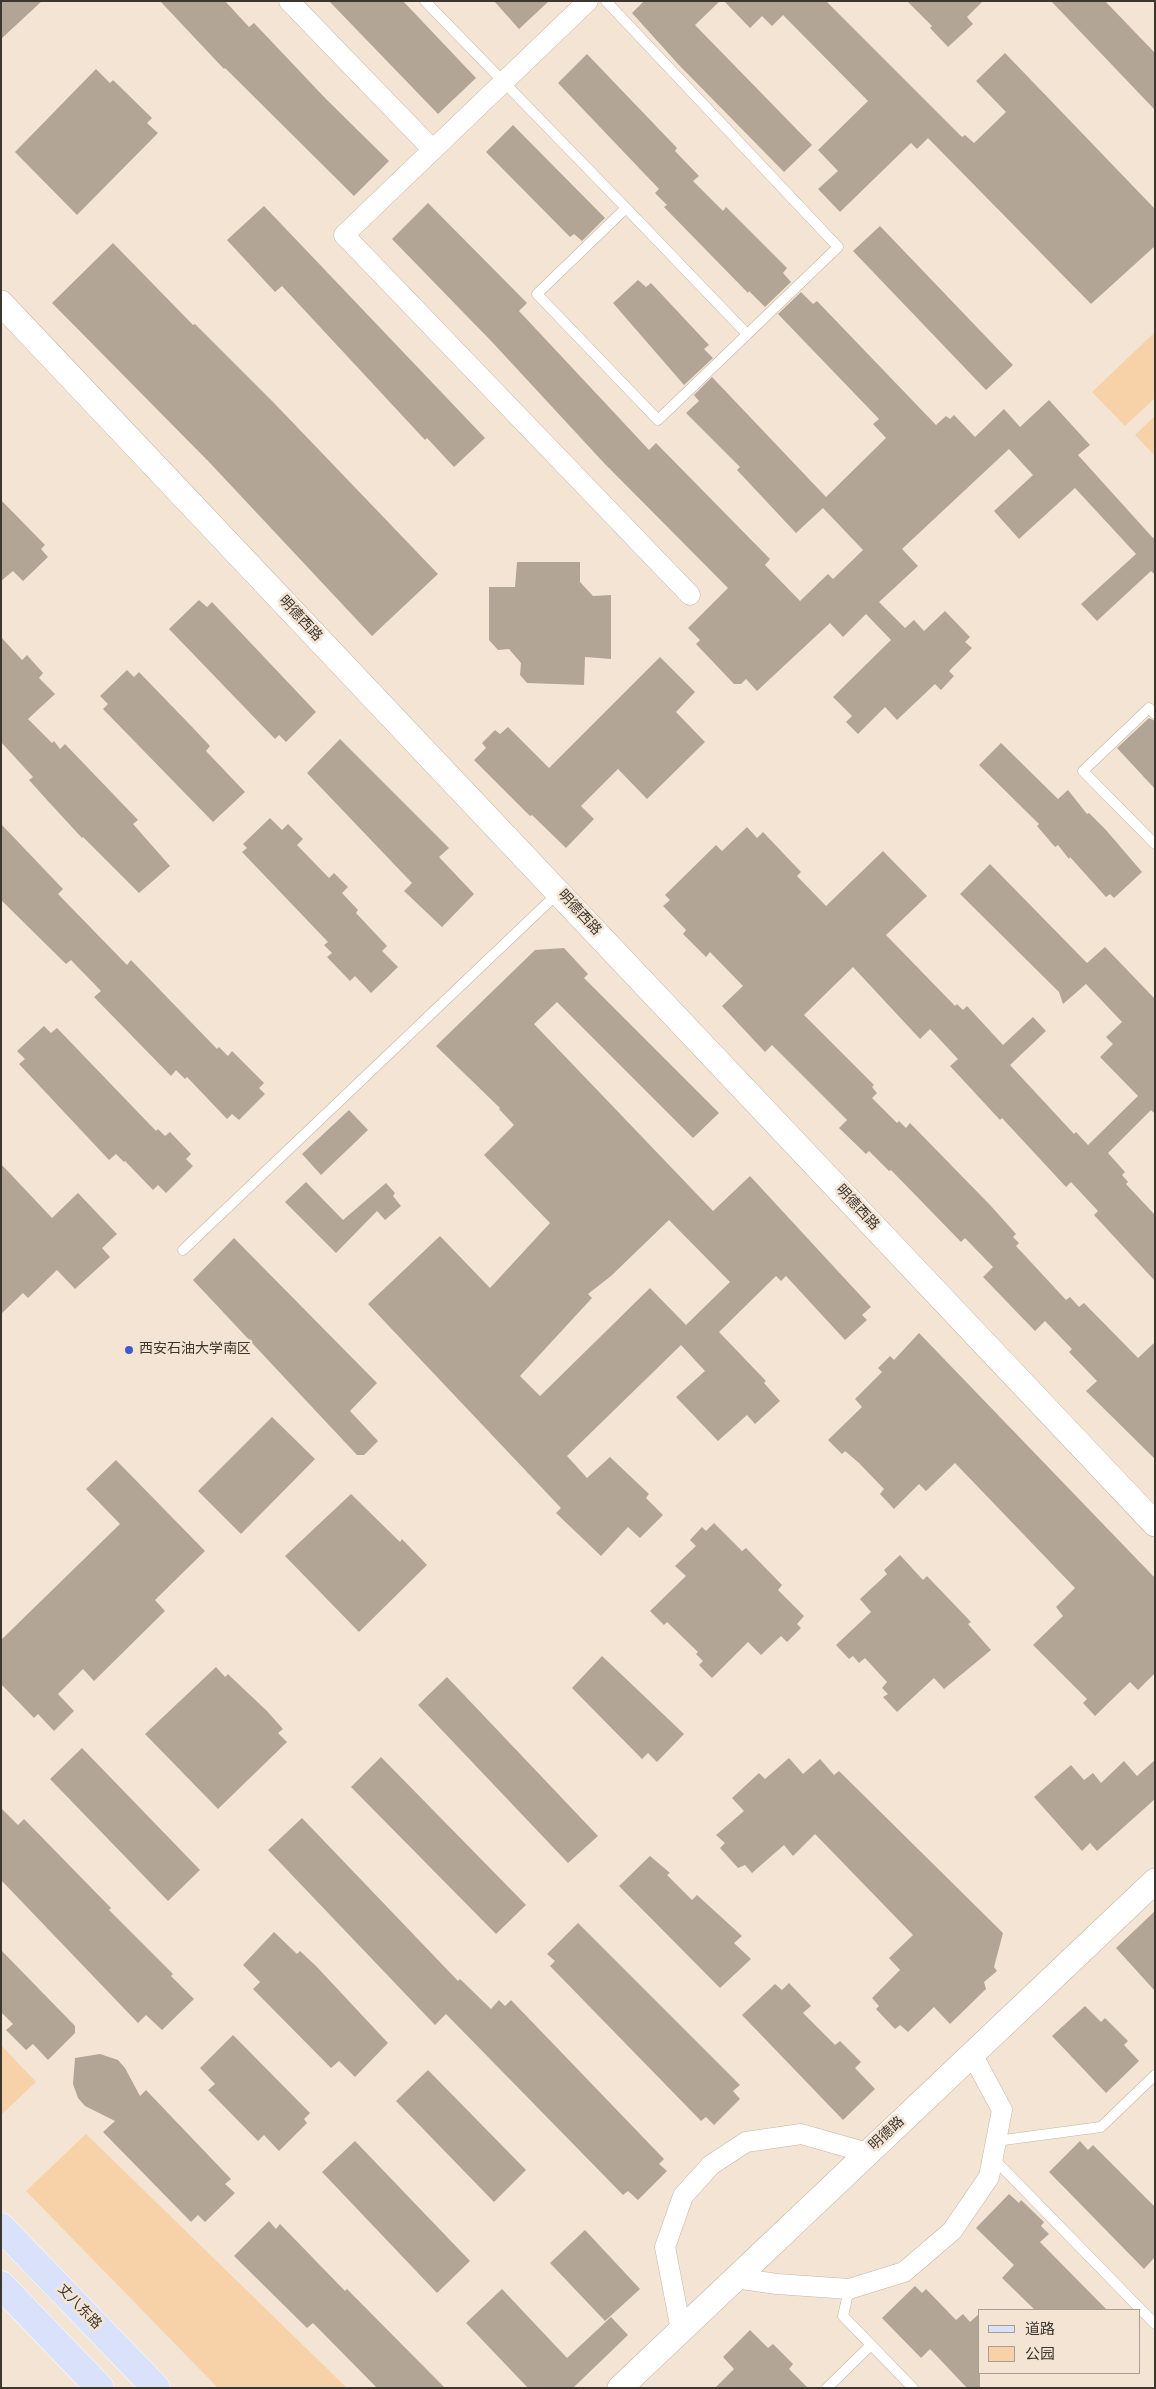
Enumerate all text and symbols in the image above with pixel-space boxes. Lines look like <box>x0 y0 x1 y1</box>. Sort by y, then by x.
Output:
street label: 明德西路 <box>275 593 325 645</box>
street label: 明德西路 <box>554 887 604 939</box>
street label: 明德西路 <box>832 1182 882 1234</box>
place label: 西安石油大学南区 <box>139 1342 251 1358</box>
marker: 西安石油大学南区 <box>123 1344 135 1356</box>
street label: 明德路 <box>866 2114 908 2154</box>
street label: 丈八东路 <box>54 2281 104 2333</box>
legend <box>978 2309 1141 2374</box>
text: 道路 <box>1025 2317 1055 2340</box>
text: 公园 <box>1025 2342 1055 2365</box>

